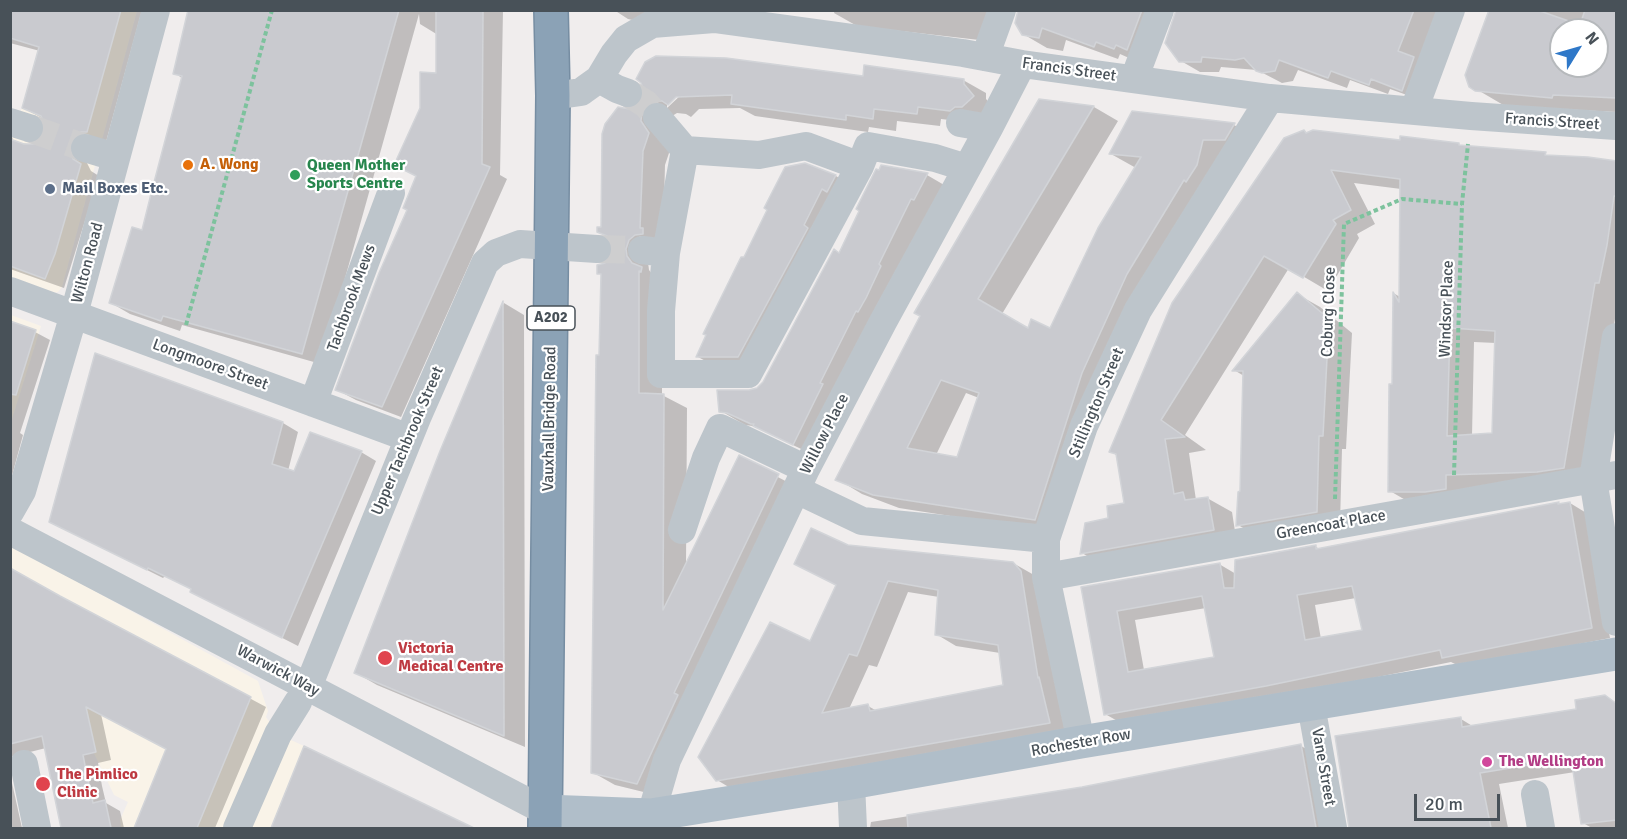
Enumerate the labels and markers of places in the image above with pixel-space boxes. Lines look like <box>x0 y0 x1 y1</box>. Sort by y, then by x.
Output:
place label: A. Wong <box>200 155 259 175</box>
place label: Queen Mother Sports Centre <box>307 156 405 194</box>
marker: A. Wong <box>181 158 195 172</box>
marker: Queen Mother Sports Centre <box>288 168 302 182</box>
place label: Mail Boxes Etc. <box>62 179 168 199</box>
marker: Mail Boxes Etc. <box>43 182 57 196</box>
place label: Victoria Medical Centre <box>398 639 503 677</box>
marker: Victoria Medical Centre <box>376 649 394 667</box>
place label: The Wellington <box>1499 752 1604 772</box>
marker: The Wellington <box>1480 755 1494 769</box>
place label: The Pimlico Clinic <box>57 765 138 803</box>
marker: The Pimlico Clinic <box>34 775 52 793</box>

